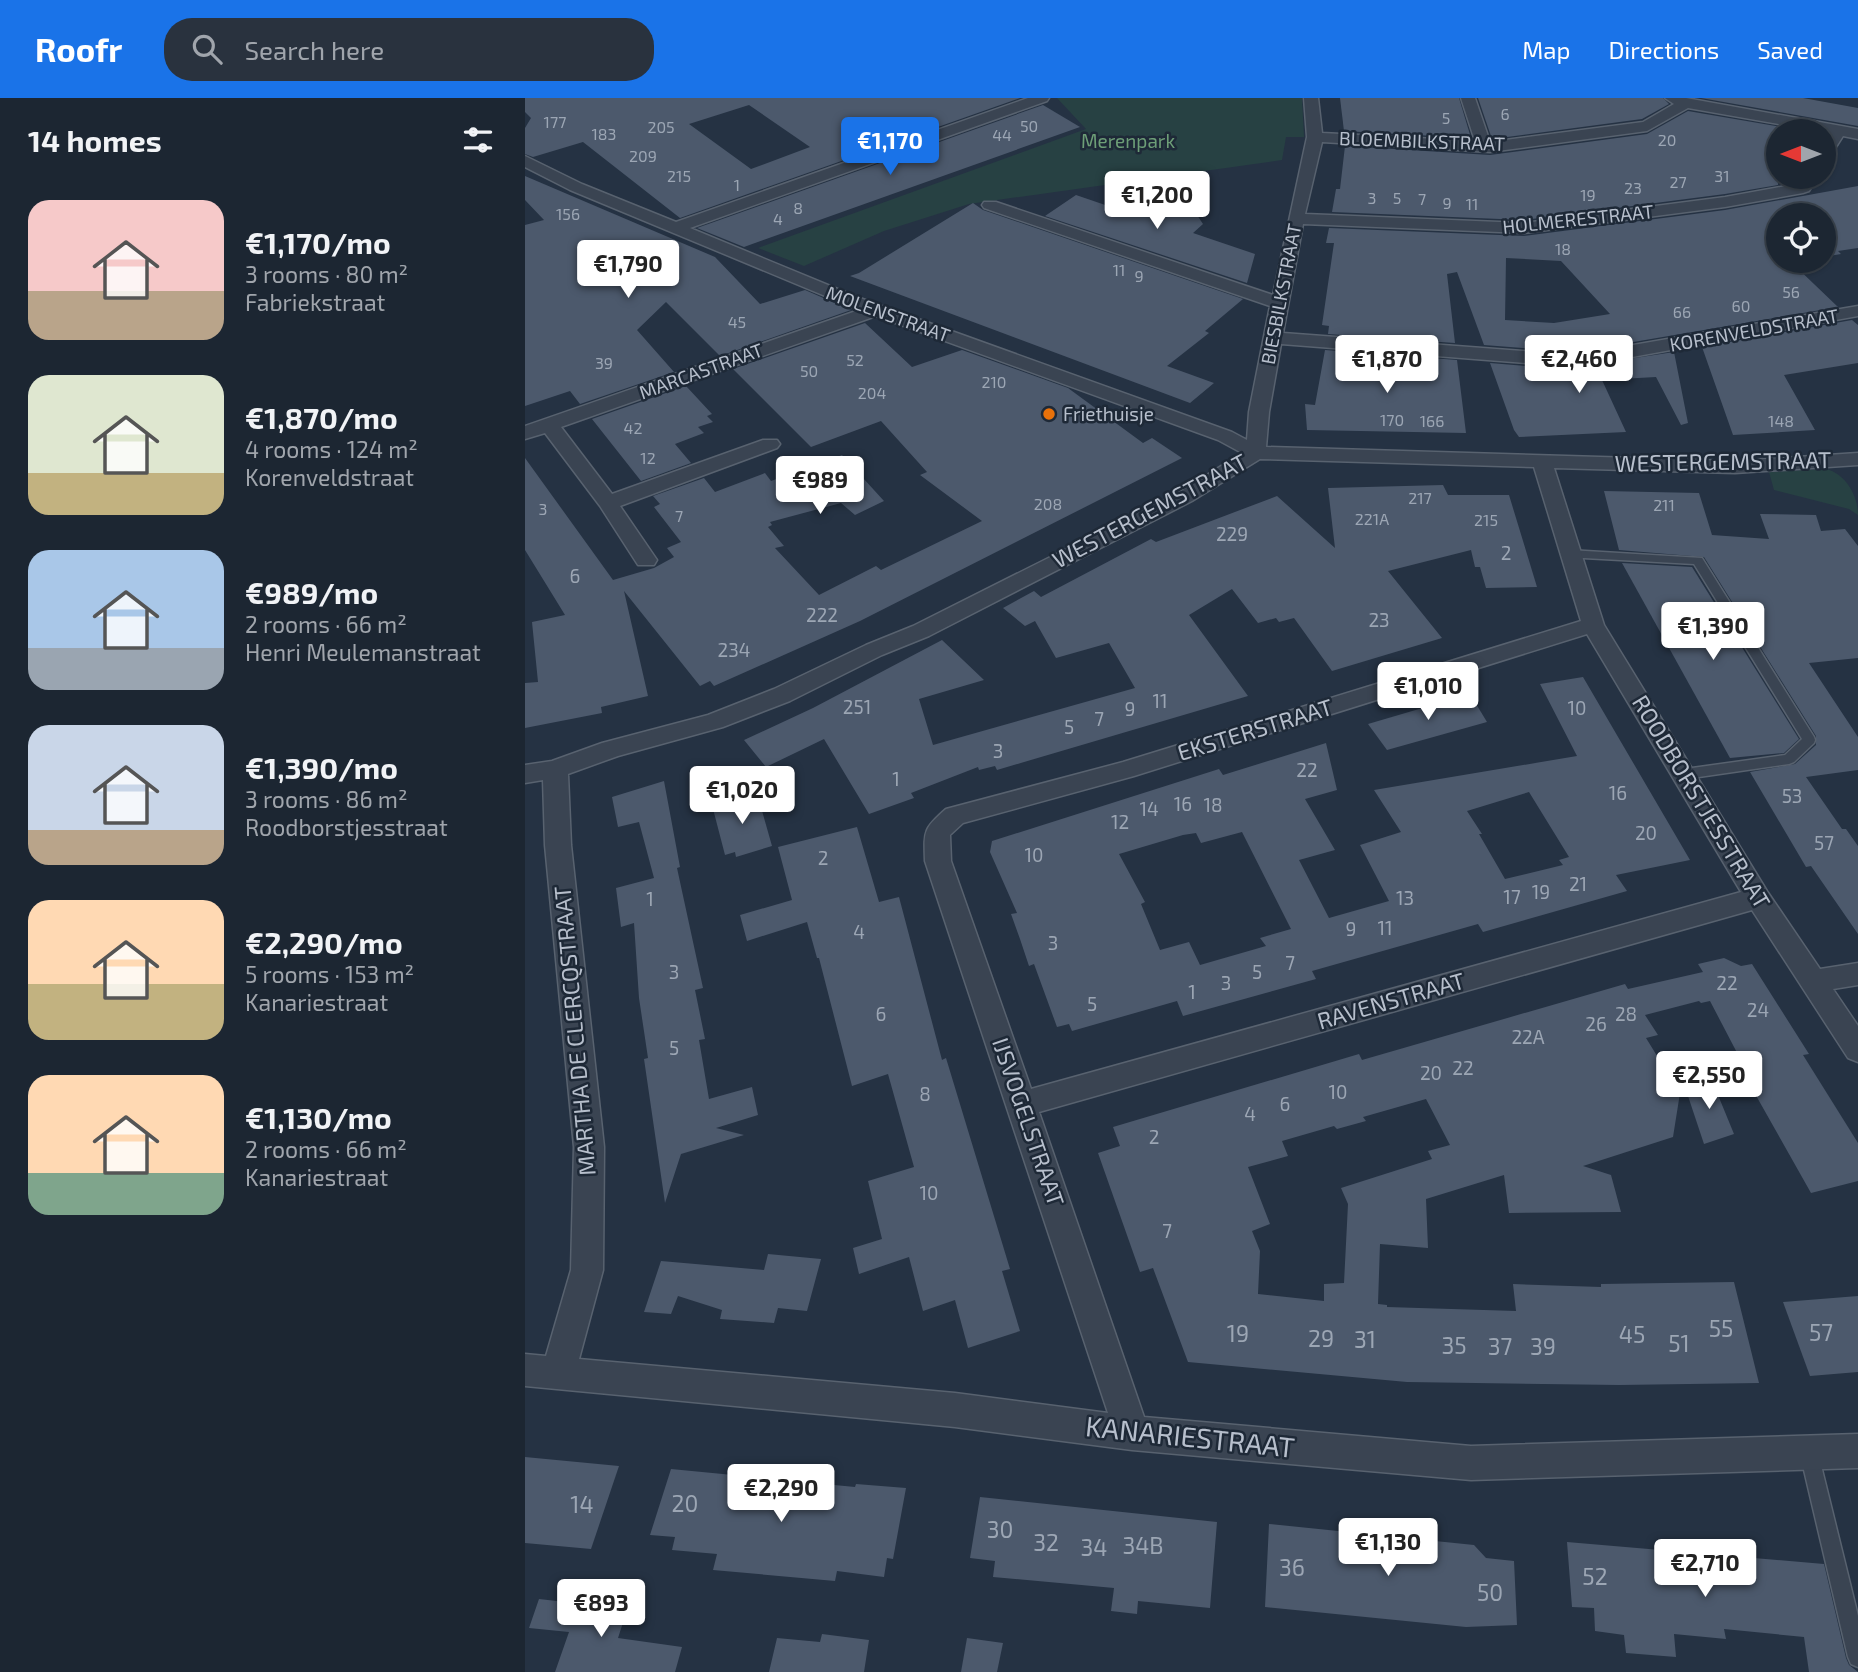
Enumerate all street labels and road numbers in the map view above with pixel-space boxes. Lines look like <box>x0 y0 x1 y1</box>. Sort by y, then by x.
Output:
street label: BLOEMBILKSTRAAT <box>1339 126 1505 155</box>
street label: HOLMERESTRAAT <box>1501 199 1655 238</box>
street label: BIESBILKSTRAAT <box>1256 222 1305 366</box>
street label: MOLENSTRAAT <box>823 280 953 347</box>
street label: KORENVELDSTRAAT <box>1668 303 1840 356</box>
street label: MARCASTRAAT <box>636 338 766 404</box>
street label: WESTERGEMSTRAAT <box>1614 445 1832 477</box>
street label: WESTERGEMSTRAAT <box>1047 447 1252 573</box>
street label: ROODBORSTJESSTRAAT <box>1627 690 1777 913</box>
street label: EKSTERSTRAAT <box>1174 692 1336 766</box>
street label: MARTHA DE CLERCQSTRAAT <box>547 885 601 1177</box>
street label: RAVENSTRAAT <box>1314 966 1468 1034</box>
street label: IJSVOGELSTRAAT <box>987 1034 1071 1210</box>
street label: KANARIESTRAAT <box>1084 1408 1296 1464</box>

